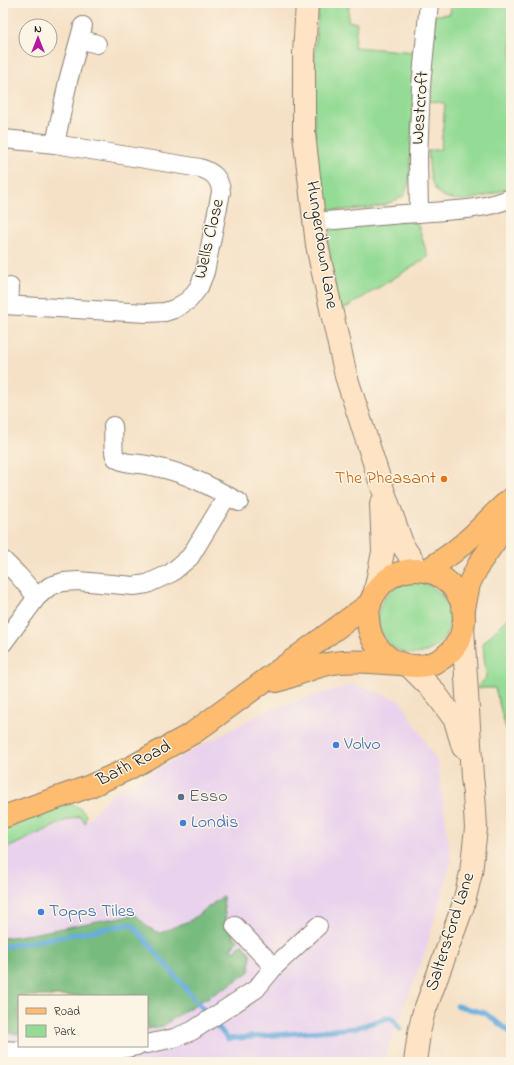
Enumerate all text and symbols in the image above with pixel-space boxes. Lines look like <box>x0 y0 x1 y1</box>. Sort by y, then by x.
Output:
north arrow <box>18 18 58 58</box>
text: N <box>34 21 42 37</box>
street label: Westcroft <box>405 70 437 146</box>
street label: Hungerdown Lane <box>297 179 344 312</box>
street label: Wells Close <box>188 196 232 281</box>
place label: The Pheasant <box>335 466 436 492</box>
marker: The Pheasant <box>439 474 449 484</box>
place label: Volvo <box>343 732 381 758</box>
street label: Bath Road <box>92 734 176 794</box>
marker: Volvo <box>331 740 341 750</box>
place label: Esso <box>189 784 228 810</box>
marker: Esso <box>176 792 186 802</box>
place label: Londis <box>191 810 238 836</box>
marker: Londis <box>178 818 188 828</box>
street label: Saltersford Lane <box>420 868 483 995</box>
place label: Topps Tiles <box>49 899 135 925</box>
marker: Topps Tiles <box>36 907 46 917</box>
legend <box>18 995 148 1047</box>
text: Road <box>54 1003 80 1021</box>
text: Park <box>54 1023 76 1041</box>

